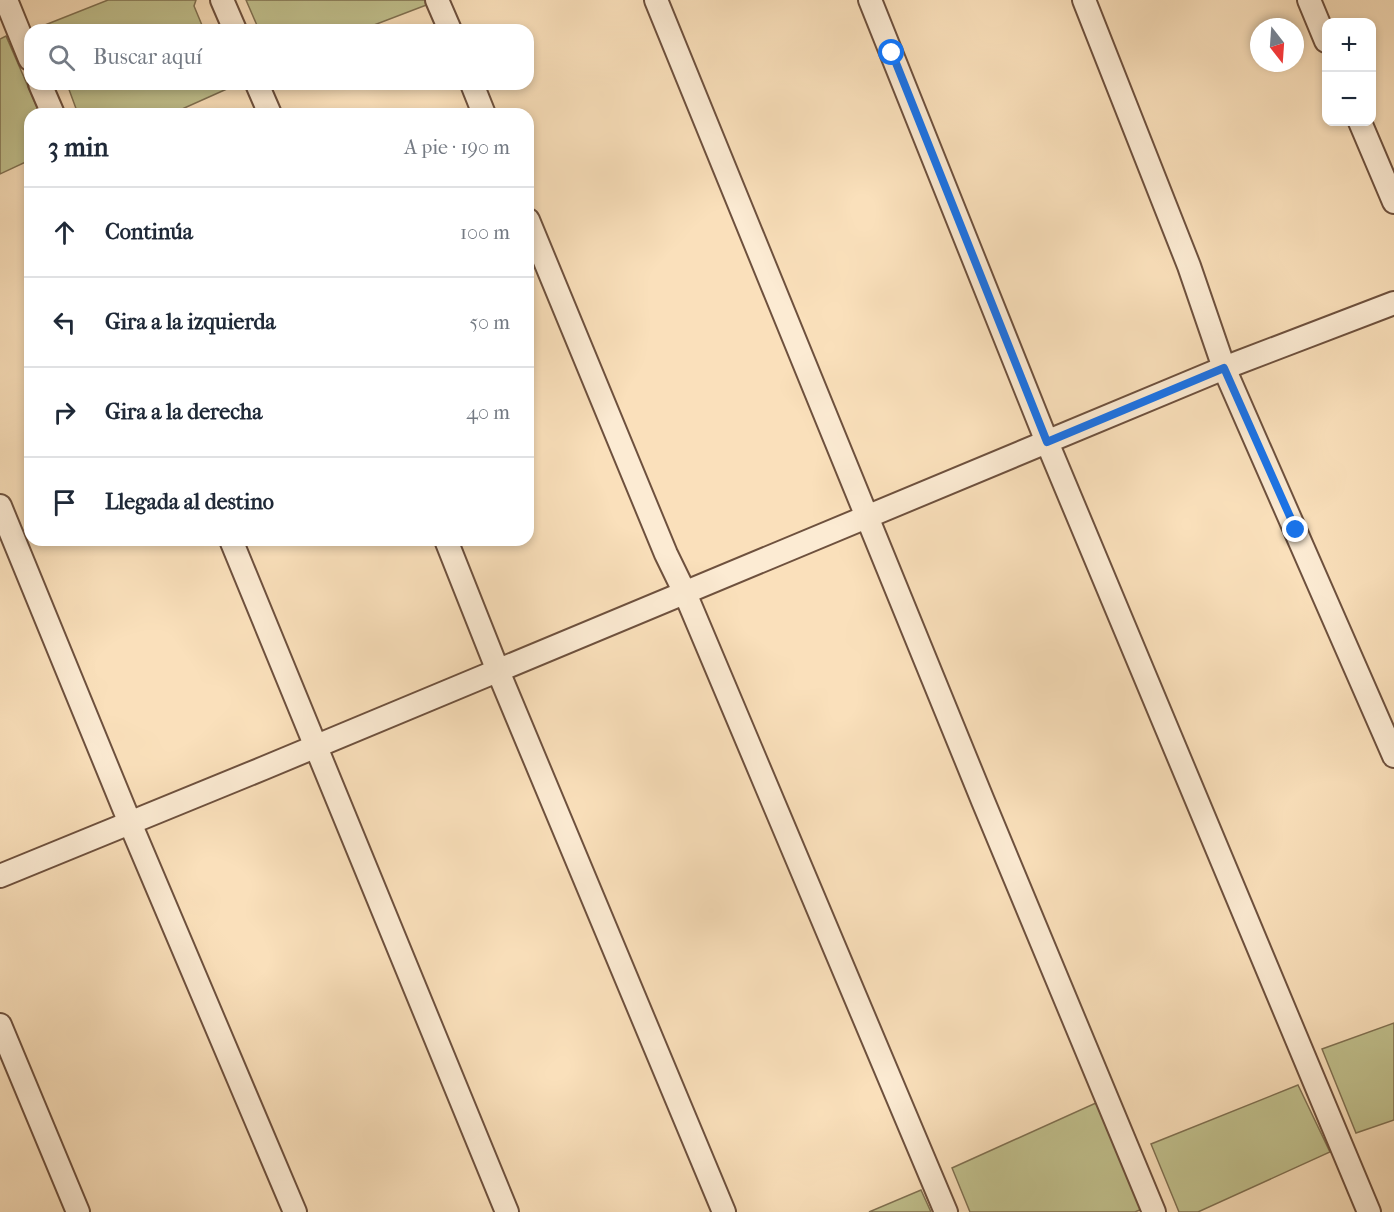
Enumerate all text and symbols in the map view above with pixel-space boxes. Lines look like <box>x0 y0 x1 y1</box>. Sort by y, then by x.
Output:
north arrow <box>1250 18 1304 72</box>
map controls <box>1322 18 1376 126</box>
button: + <box>1322 18 1376 72</box>
search box <box>24 24 534 90</box>
route start <box>878 39 904 65</box>
icon: search <box>45 41 78 74</box>
text: Buscar aquí <box>93 44 202 70</box>
button: − <box>1322 72 1376 126</box>
text: 3 min <box>48 132 109 163</box>
text: A pie · 190 m <box>404 136 510 159</box>
icon: ahead <box>48 216 81 249</box>
text: Continúa <box>105 219 193 245</box>
text: 100 m <box>460 221 510 244</box>
icon: left <box>48 306 81 339</box>
text: Gira a la izquierda <box>105 309 276 335</box>
text: 50 m <box>469 311 510 334</box>
icon: right <box>48 396 81 429</box>
text: Gira a la derecha <box>105 399 262 425</box>
text: 40 m <box>466 401 510 424</box>
icon: arrive <box>48 486 81 519</box>
text: Llegada al destino <box>105 489 274 515</box>
route end <box>1282 516 1308 542</box>

